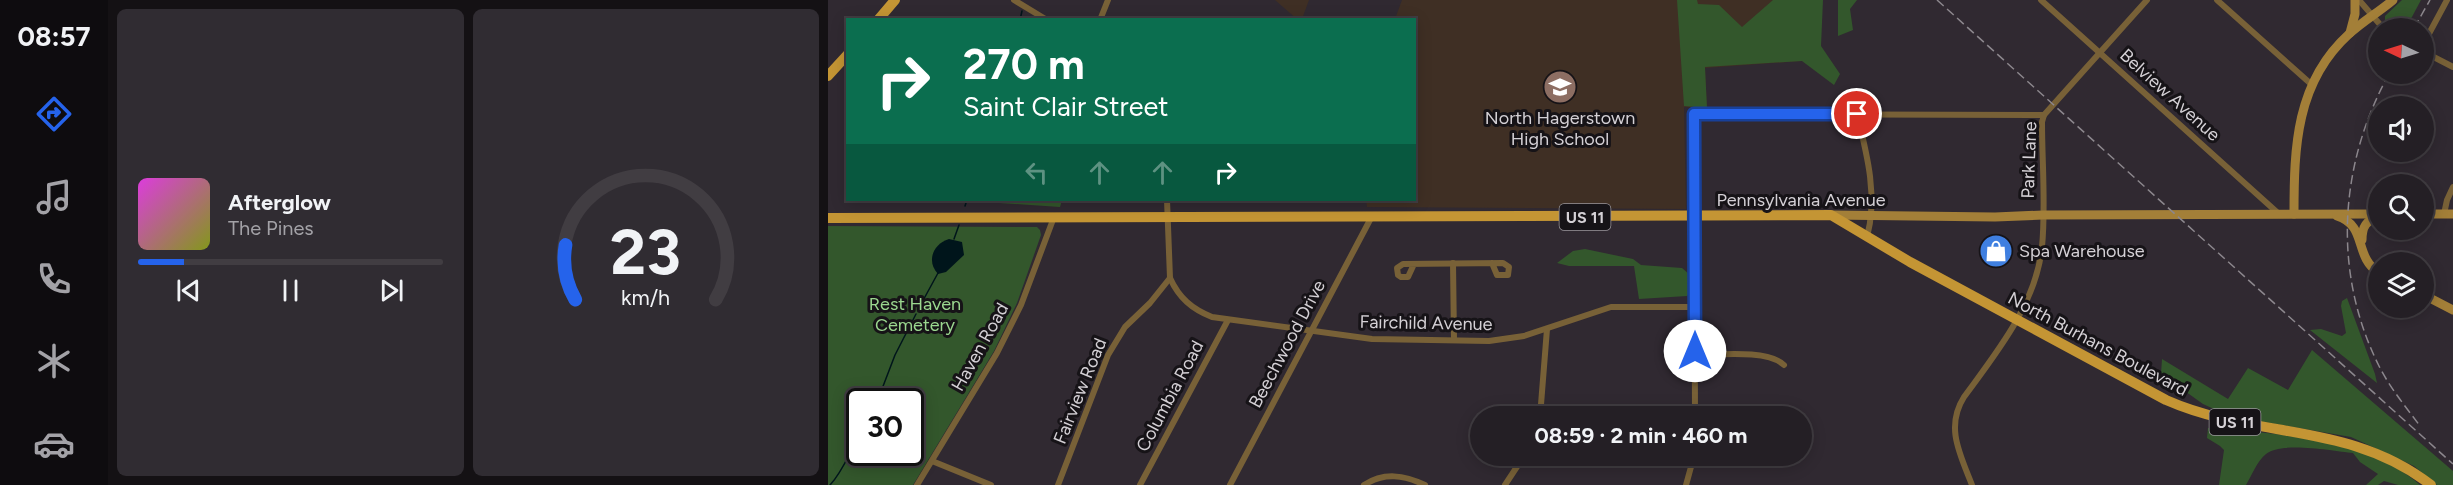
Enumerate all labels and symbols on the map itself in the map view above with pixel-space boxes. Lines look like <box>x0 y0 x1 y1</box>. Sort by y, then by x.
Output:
north arrow <box>2368 18 2434 84</box>
street label: Belview Avenue <box>2115 44 2225 146</box>
school or university icon: North Hagerstown High School <box>1542 69 1578 105</box>
pin <box>1831 88 1882 139</box>
place label: North Hagerstown High School <box>1485 107 1635 150</box>
street label: Park Lane <box>2017 121 2041 199</box>
street label: Pennsylvania Avenue <box>1716 189 1886 211</box>
road number: US 11 <box>1560 204 1611 230</box>
shop icon: Spa Warehouse <box>1978 233 2014 269</box>
place label: Spa Warehouse <box>2019 240 2145 262</box>
street label: Beechwood Drive <box>1244 276 1330 412</box>
street label: North Burhans Boulevard <box>2004 287 2192 401</box>
park label: Rest Haven Cemetery <box>869 293 961 336</box>
street label: Haven Road <box>947 299 1013 395</box>
street label: Fairchild Avenue <box>1359 311 1493 335</box>
position arrow <box>1663 319 1727 383</box>
street label: Fairview Road <box>1049 335 1111 447</box>
street label: Columbia Road <box>1132 337 1208 455</box>
speed limit sign: 30 <box>846 388 924 466</box>
road number: US 11 <box>2210 409 2260 435</box>

